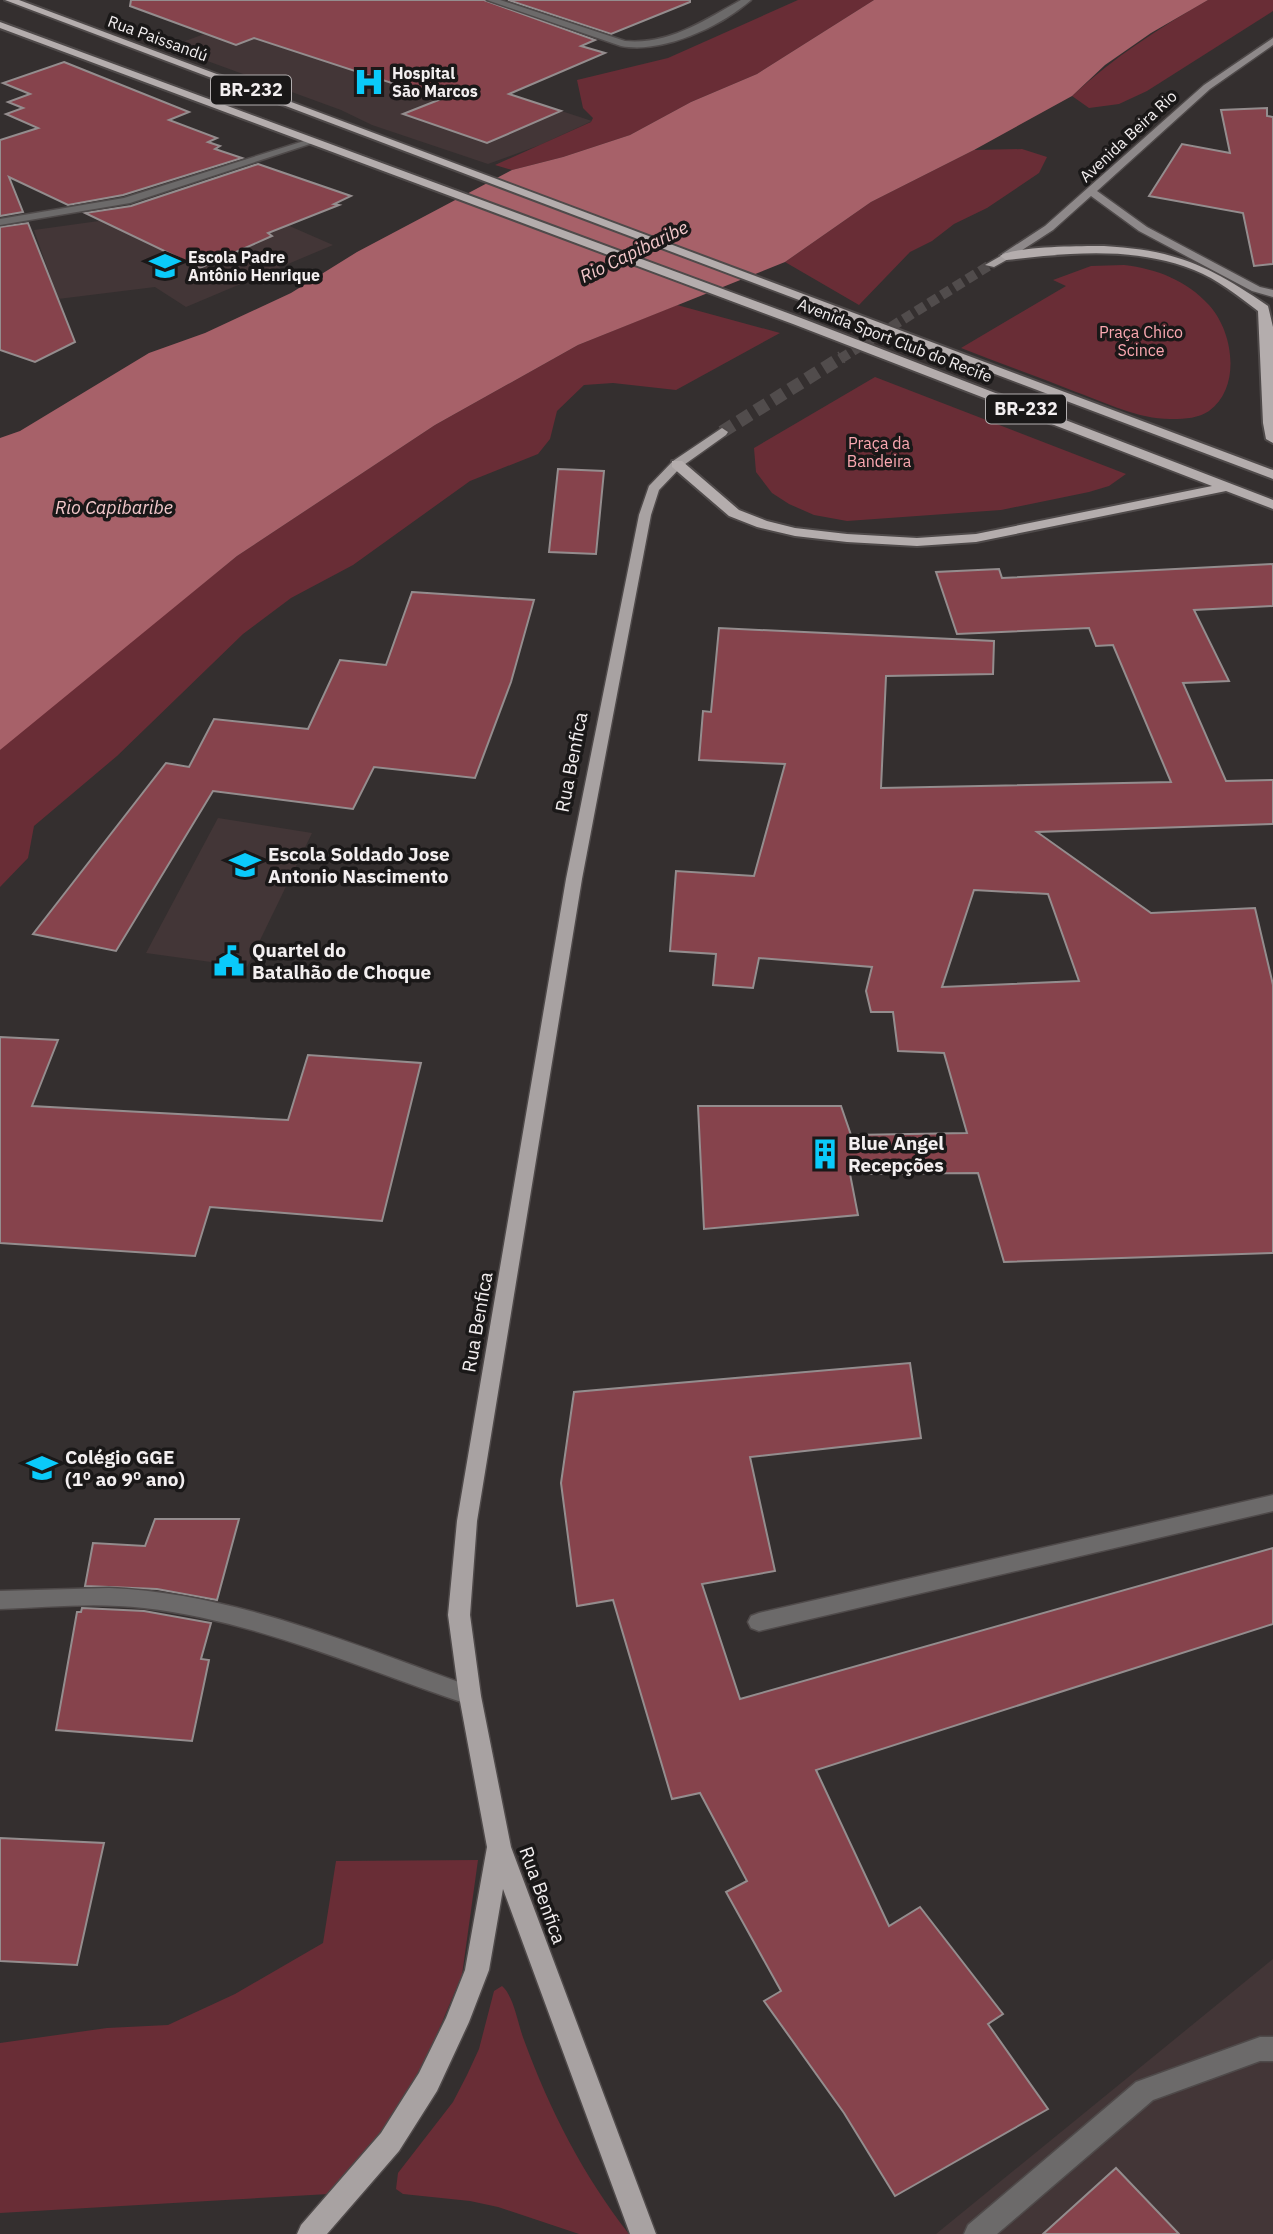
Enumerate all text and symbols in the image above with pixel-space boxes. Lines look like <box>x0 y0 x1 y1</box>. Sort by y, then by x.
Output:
street label: Rua Paissandú <box>105 11 211 65</box>
place label: Hospital São Marcos <box>392 63 478 101</box>
hospital icon: Hospital São Marcos <box>352 65 386 99</box>
road number: BR-232 <box>211 76 291 104</box>
street label: Avenida Beira Rio <box>1075 86 1181 186</box>
water label: Rio Capibaribe <box>576 215 692 288</box>
place label: Escola Padre Antônio Henrique <box>188 247 320 285</box>
school or university icon: Escola Padre Antônio Henrique <box>148 249 182 283</box>
street label: Avenida Sport Club do Recife <box>795 294 996 387</box>
park label: Praça Chico Scince <box>1099 322 1183 360</box>
road number: BR-232 <box>986 394 1066 424</box>
park label: Praça da Bandeira <box>847 433 912 471</box>
water label: Rio Capibaribe <box>55 496 173 519</box>
street label: Rua Benfica <box>550 710 592 814</box>
place label: Escola Soldado Jose Antonio Nascimento <box>268 842 450 888</box>
school or university icon: Escola Soldado Jose Antonio Nascimento <box>228 848 262 882</box>
place label: Quartel do Batalhão de Choque <box>252 938 431 984</box>
public building icon: Quartel do Batalhão de Choque <box>212 944 246 978</box>
place label: Blue Angel Recepções <box>848 1131 944 1177</box>
building icon: Blue Angel Recepções <box>808 1137 842 1171</box>
street label: Rua Benfica <box>456 1270 498 1374</box>
place label: Colégio GGE (1º ao 9º ano) <box>65 1445 185 1491</box>
school or university icon: Colégio GGE (1º ao 9º ano) <box>25 1451 59 1485</box>
street label: Rua Benfica <box>514 1843 572 1947</box>

